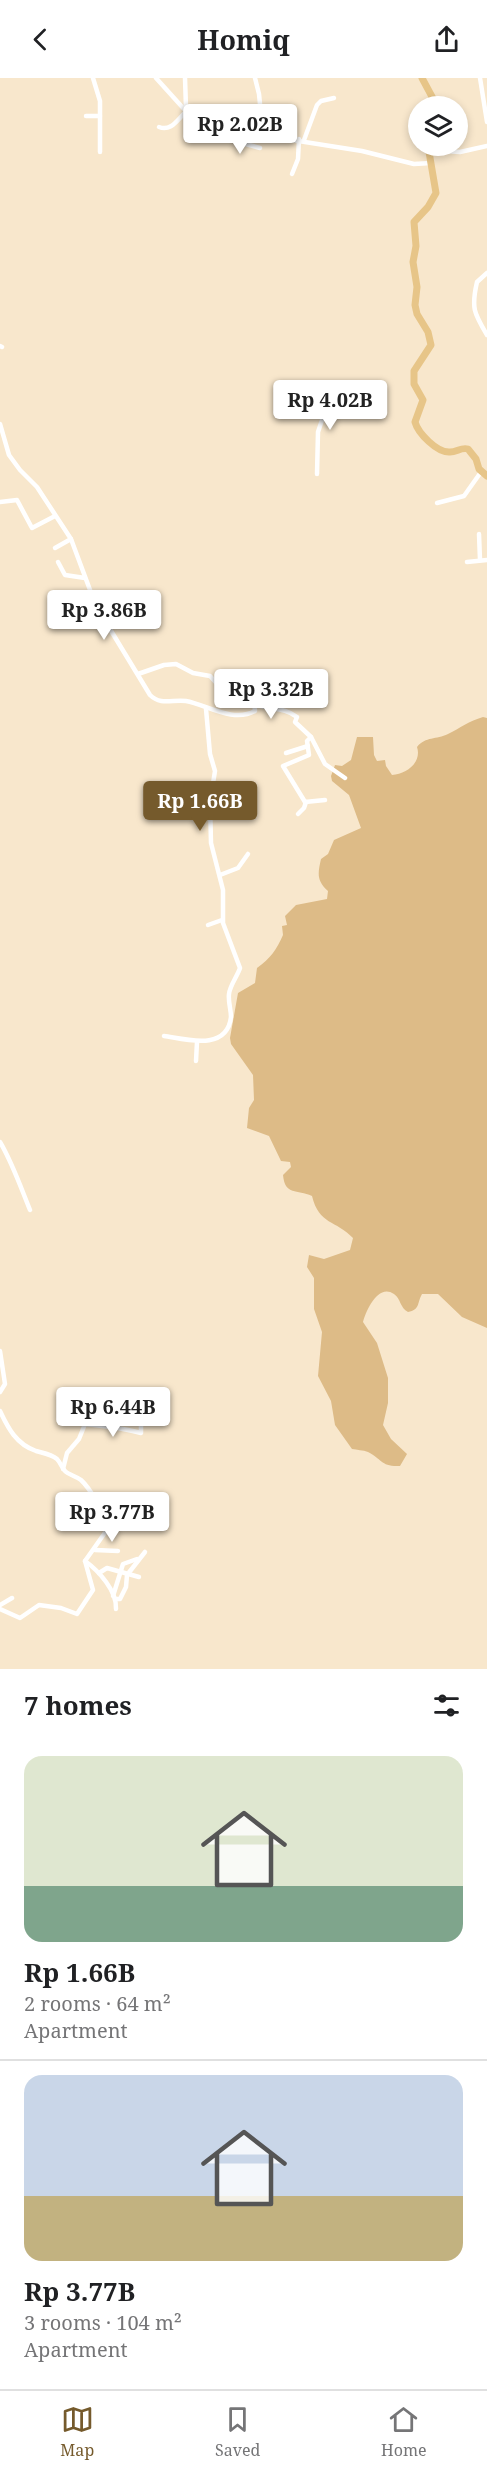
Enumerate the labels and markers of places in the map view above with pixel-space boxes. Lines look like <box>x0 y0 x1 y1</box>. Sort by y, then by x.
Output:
pin: Rp 2.02B <box>178 104 302 155</box>
pin: Rp 4.02B <box>268 380 392 431</box>
pin: Rp 3.86B <box>42 590 166 641</box>
pin: Rp 3.32B <box>209 669 333 720</box>
pin: Rp 1.66B <box>138 781 262 832</box>
pin: Rp 6.44B <box>51 1387 175 1438</box>
pin: Rp 3.77B <box>50 1492 174 1543</box>

